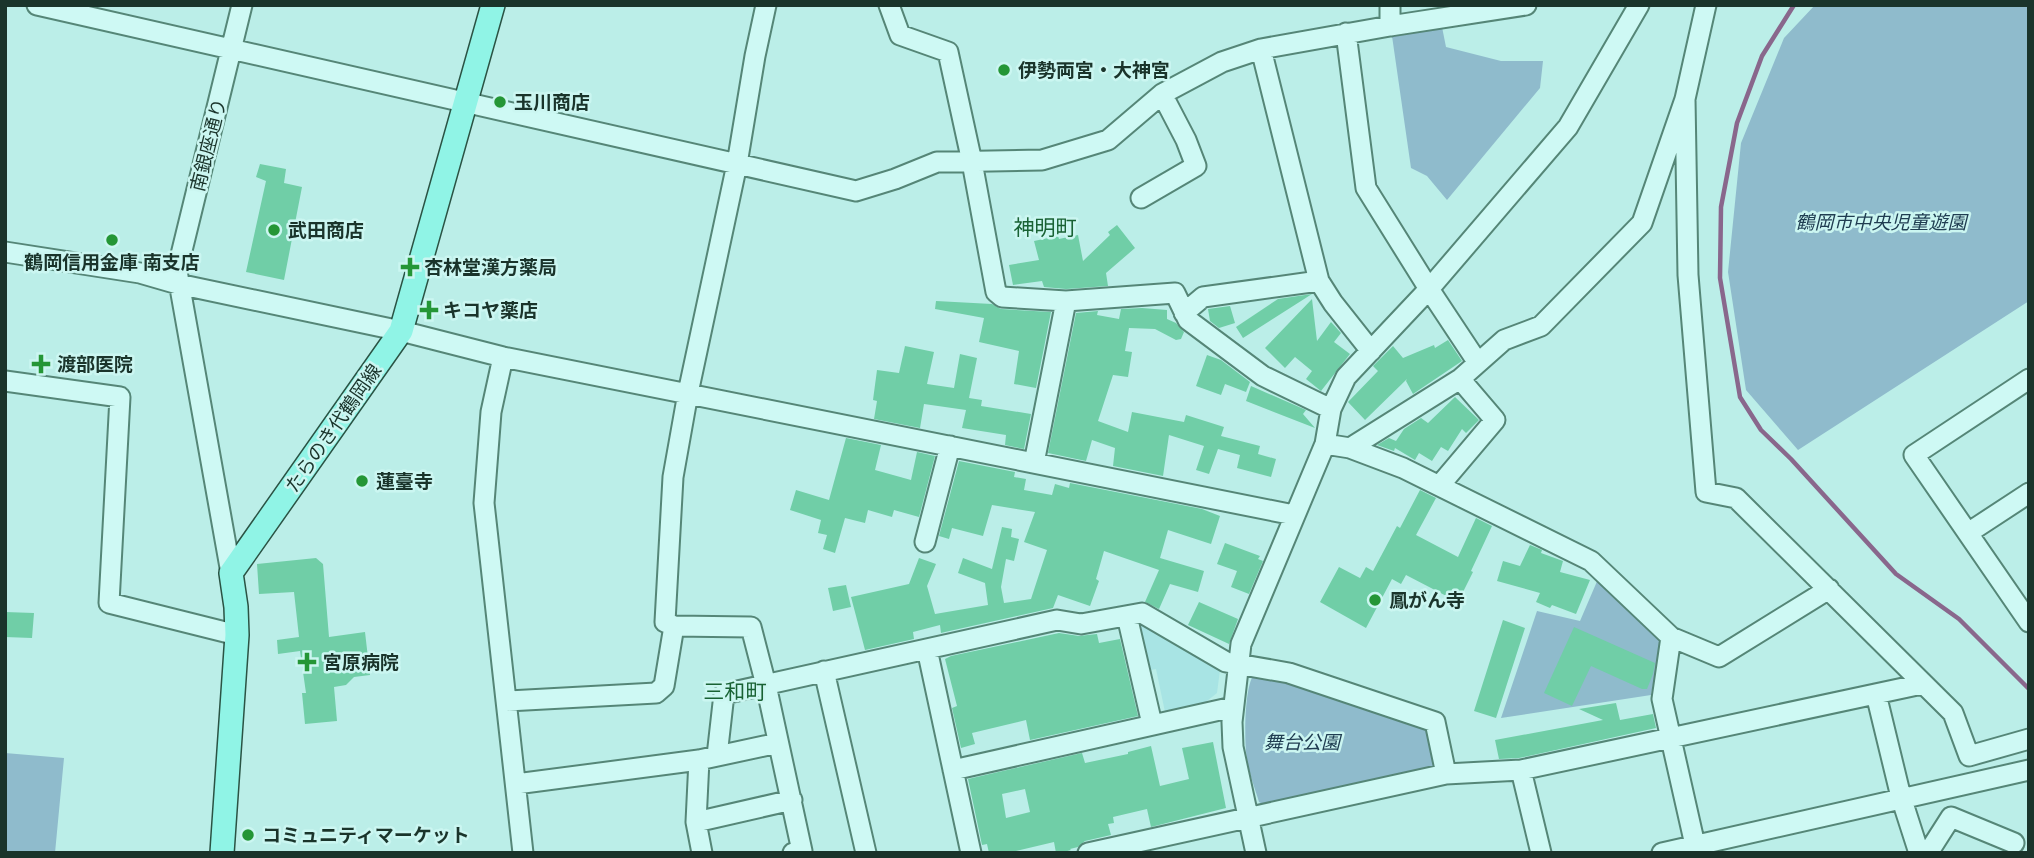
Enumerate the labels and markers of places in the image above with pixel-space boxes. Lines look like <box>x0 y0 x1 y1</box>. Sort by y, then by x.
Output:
place label: 伊勢両宮・大神宮 <box>1018 60 1170 81</box>
marker: 伊勢両宮・大神宮 <box>996 62 1012 78</box>
place label: 玉川商店 <box>514 92 590 113</box>
marker: 玉川商店 <box>492 94 508 110</box>
place label: 武田商店 <box>288 220 364 241</box>
marker: 武田商店 <box>266 222 282 238</box>
marker: 鶴岡信用金庫 南支店 <box>104 232 120 248</box>
place label: 鶴岡信用金庫 南支店 <box>24 252 200 273</box>
place label: 杏林堂漢方薬局 <box>424 257 557 278</box>
marker: 杏林堂漢方薬局 <box>402 259 418 275</box>
place label: キコヤ薬店 <box>443 300 538 321</box>
marker: キコヤ薬店 <box>421 302 437 318</box>
marker: 渡部医院 <box>31 354 51 374</box>
place label: 渡部医院 <box>57 354 133 375</box>
place label: 蓮臺寺 <box>376 471 433 492</box>
marker: 蓮臺寺 <box>354 473 370 489</box>
place label: 鳳がん寺 <box>1389 590 1465 611</box>
marker: 鳳がん寺 <box>1367 592 1383 608</box>
marker: 宮原病院 <box>297 652 317 672</box>
place label: 宮原病院 <box>323 652 399 673</box>
place label: コミュニティマーケット <box>262 825 470 846</box>
marker: コミュニティマーケット <box>240 827 256 843</box>

